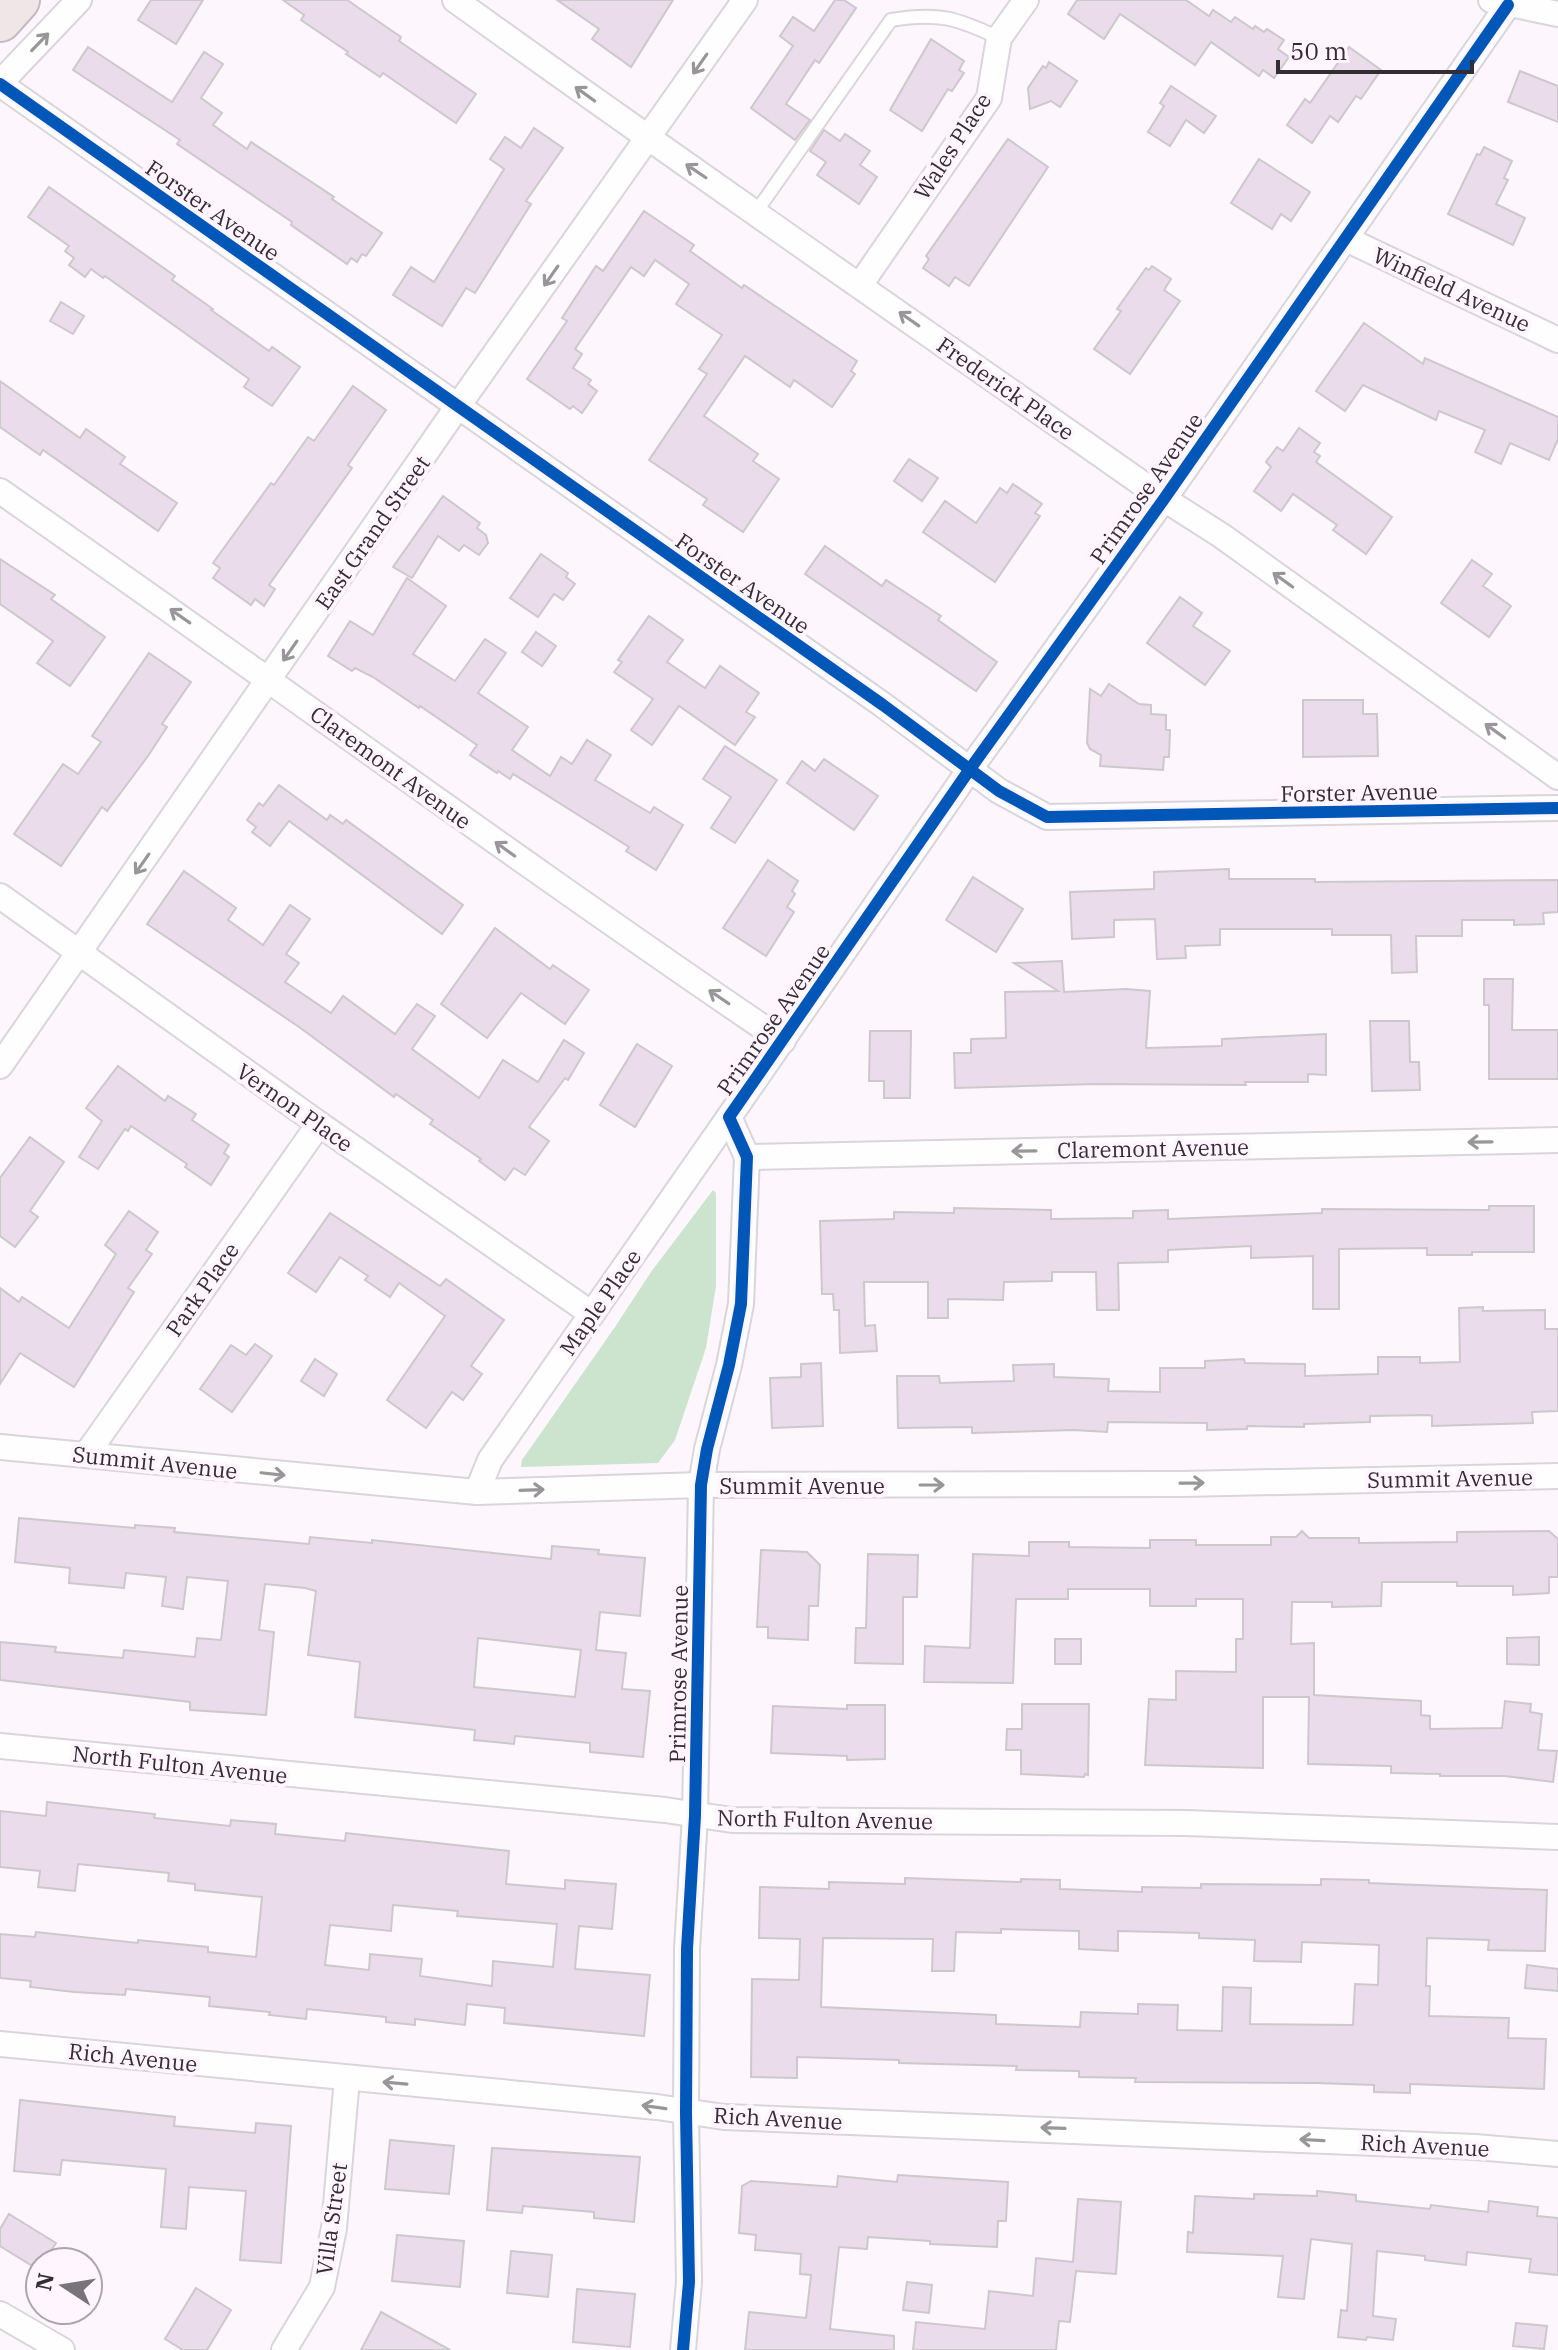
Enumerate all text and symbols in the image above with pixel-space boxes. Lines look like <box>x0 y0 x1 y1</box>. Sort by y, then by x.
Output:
scale bar <box>1278 24 1472 74</box>
one-way arrow <box>30 32 48 52</box>
text: 50 m <box>1290 35 1347 67</box>
one-way arrow <box>692 53 709 74</box>
one-way arrow <box>574 85 596 102</box>
street label: Wales Place <box>907 87 997 205</box>
street label: Forster Avenue <box>140 153 286 267</box>
one-way arrow <box>685 163 707 179</box>
street label: Winfield Avenue <box>1369 240 1535 338</box>
one-way arrow <box>542 265 559 287</box>
one-way arrow <box>898 311 920 328</box>
street label: Frederick Place <box>932 330 1080 446</box>
street label: Primrose Avenue <box>1083 407 1209 569</box>
street label: East Grand Street <box>308 449 436 615</box>
street label: Forster Avenue <box>670 526 816 640</box>
one-way arrow <box>1272 572 1294 588</box>
one-way arrow <box>169 608 191 624</box>
one-way arrow <box>282 639 298 661</box>
street label: Claremont Avenue <box>305 699 477 835</box>
one-way arrow <box>1484 723 1506 739</box>
street label: Forster Avenue <box>1280 776 1438 808</box>
one-way arrow <box>495 841 516 858</box>
one-way arrow <box>134 853 150 875</box>
street label: Primrose Avenue <box>710 938 836 1100</box>
one-way arrow <box>708 989 730 1005</box>
street label: Vernon Place <box>231 1056 359 1158</box>
street label: Claremont Avenue <box>1057 1132 1249 1164</box>
one-way arrow <box>1467 1134 1494 1149</box>
one-way arrow <box>1011 1143 1038 1158</box>
street label: Park Place <box>159 1236 245 1342</box>
street label: Maple Place <box>553 1243 647 1361</box>
street label: Summit Avenue <box>71 1439 239 1485</box>
street label: Summit Avenue <box>1367 1462 1533 1494</box>
one-way arrow <box>259 1466 286 1481</box>
street label: Summit Avenue <box>719 1471 885 1500</box>
one-way arrow <box>1178 1476 1205 1491</box>
one-way arrow <box>918 1477 945 1492</box>
one-way arrow <box>518 1483 545 1498</box>
street label: Primrose Avenue <box>662 1585 694 1763</box>
street label: North Fulton Avenue <box>71 1738 289 1790</box>
street label: North Fulton Avenue <box>717 1803 933 1835</box>
street label: Rich Avenue <box>67 2036 199 2078</box>
one-way arrow <box>382 2075 409 2090</box>
one-way arrow <box>642 2099 667 2114</box>
street label: Rich Avenue <box>713 2100 843 2136</box>
one-way arrow <box>1040 2121 1067 2136</box>
street label: Rich Avenue <box>1360 2127 1490 2163</box>
one-way arrow <box>1300 2132 1326 2147</box>
street label: Villa Street <box>309 2161 353 2277</box>
north arrow <box>24 2246 104 2326</box>
text: N <box>28 2270 60 2293</box>

